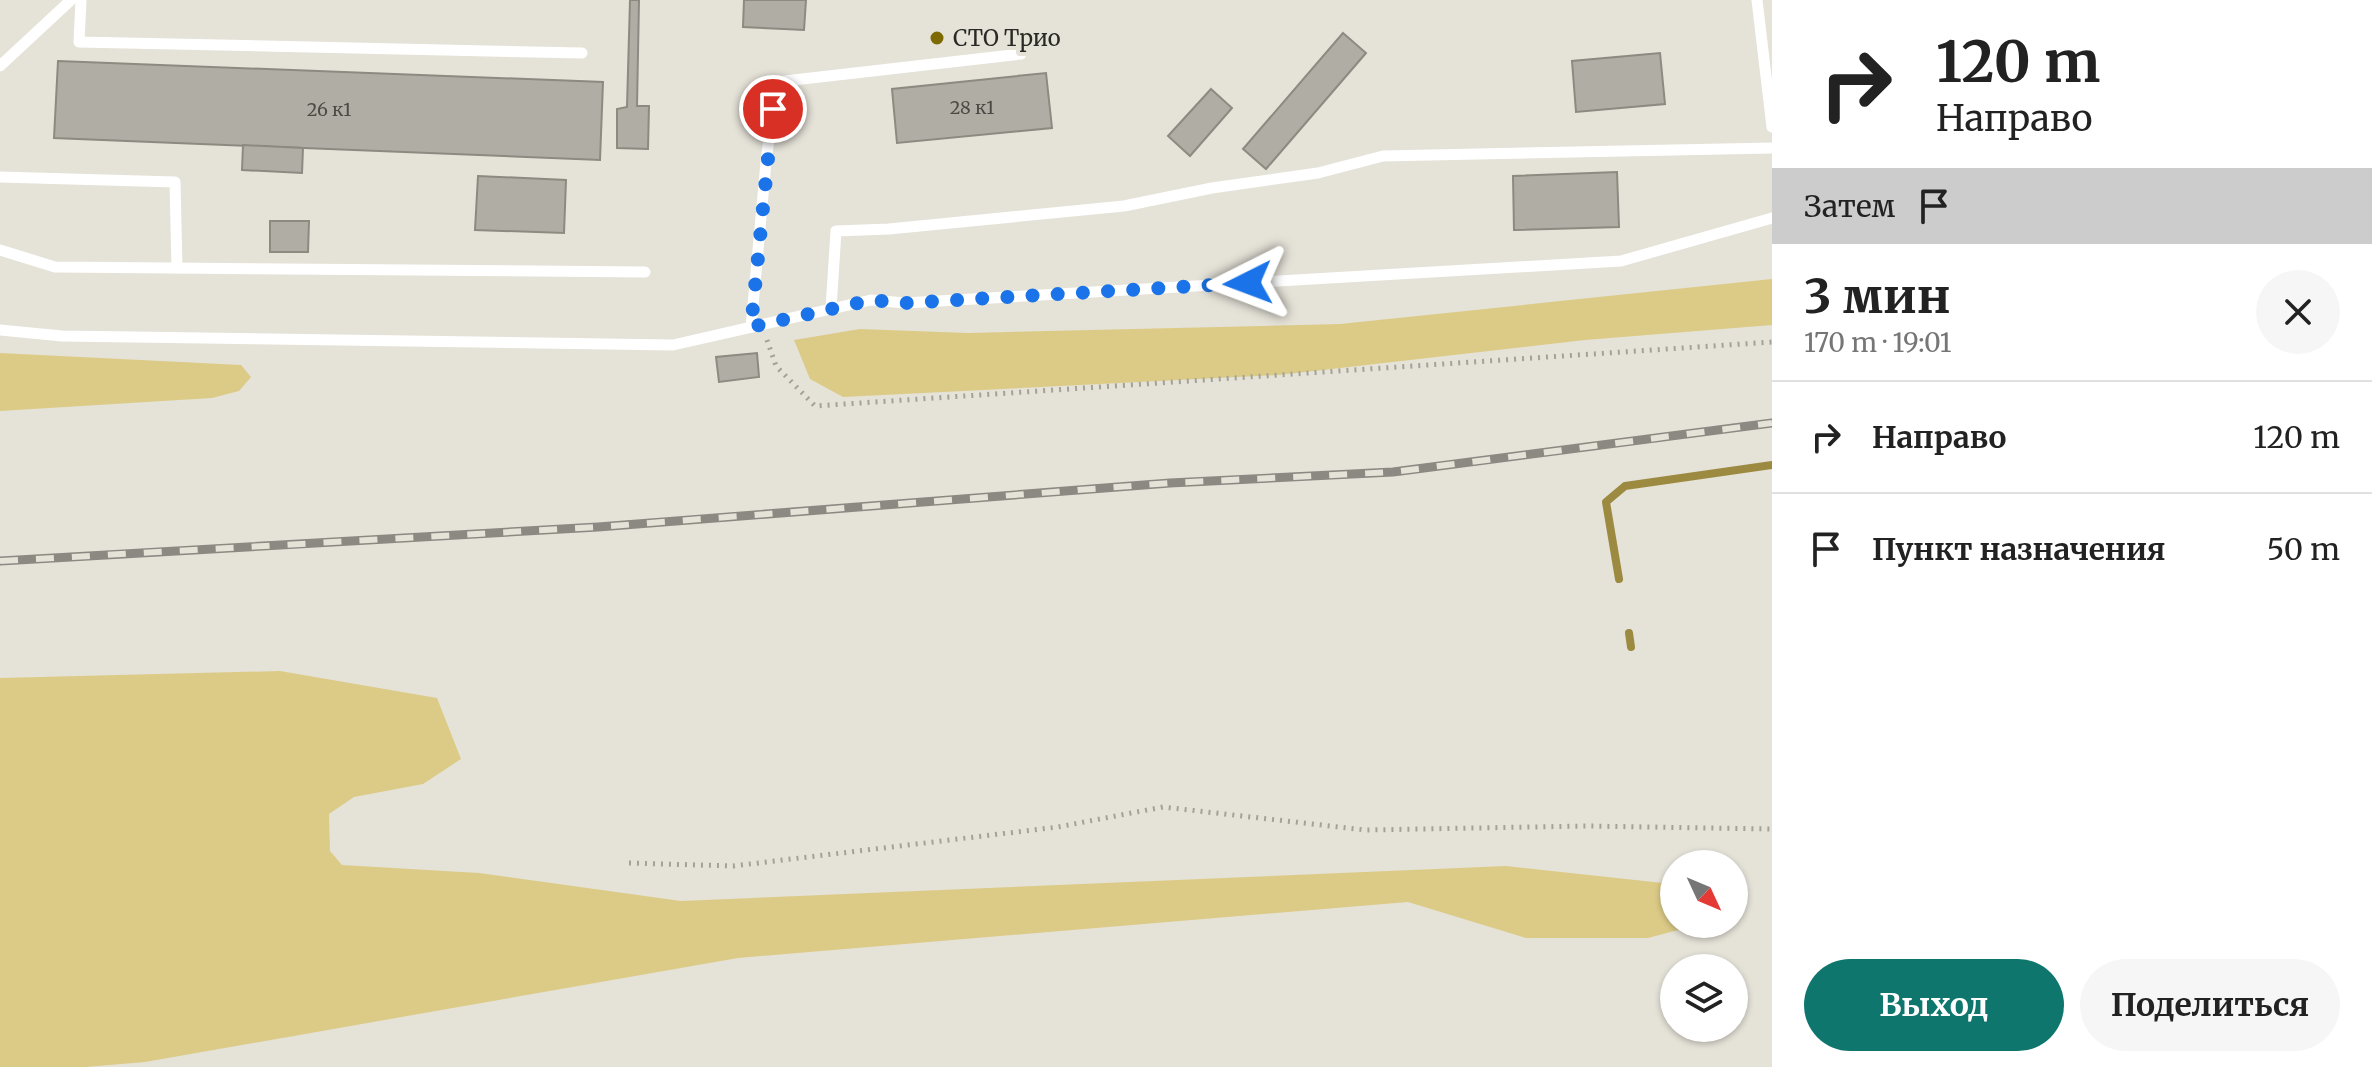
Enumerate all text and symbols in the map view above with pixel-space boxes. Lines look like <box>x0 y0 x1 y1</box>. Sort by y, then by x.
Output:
place label: СТО Трио <box>953 24 1061 52</box>
text: 120 m <box>1936 27 2100 97</box>
marker: СТО Трио <box>928 29 946 47</box>
icon: right <box>1804 32 1908 136</box>
pin <box>739 75 807 143</box>
icon: arrive <box>751 87 795 131</box>
house number: 28 к1 <box>950 96 994 119</box>
text: Направо <box>1936 96 2092 141</box>
house number: 26 к1 <box>307 98 351 121</box>
icon: arrive <box>1912 184 1956 228</box>
text: Затем <box>1804 187 1896 225</box>
position arrow <box>1206 241 1290 325</box>
text: 3 мин <box>1804 266 1951 326</box>
button: close <box>2256 270 2340 354</box>
text: 170 m · 19:01 <box>1804 326 1952 359</box>
icon: right <box>1804 415 1848 459</box>
text: Направо <box>1872 418 2006 456</box>
text: 120 m <box>2253 418 2340 456</box>
icon: arrive <box>1804 527 1848 571</box>
text: Пункт назначения <box>1872 530 2166 568</box>
text: 50 m <box>2267 530 2340 568</box>
north arrow <box>1660 850 1748 938</box>
map controls <box>1660 850 1748 1042</box>
button: layers <box>1660 954 1748 1042</box>
button: Выход <box>1804 959 2064 1051</box>
button: Поделиться <box>2080 959 2340 1051</box>

